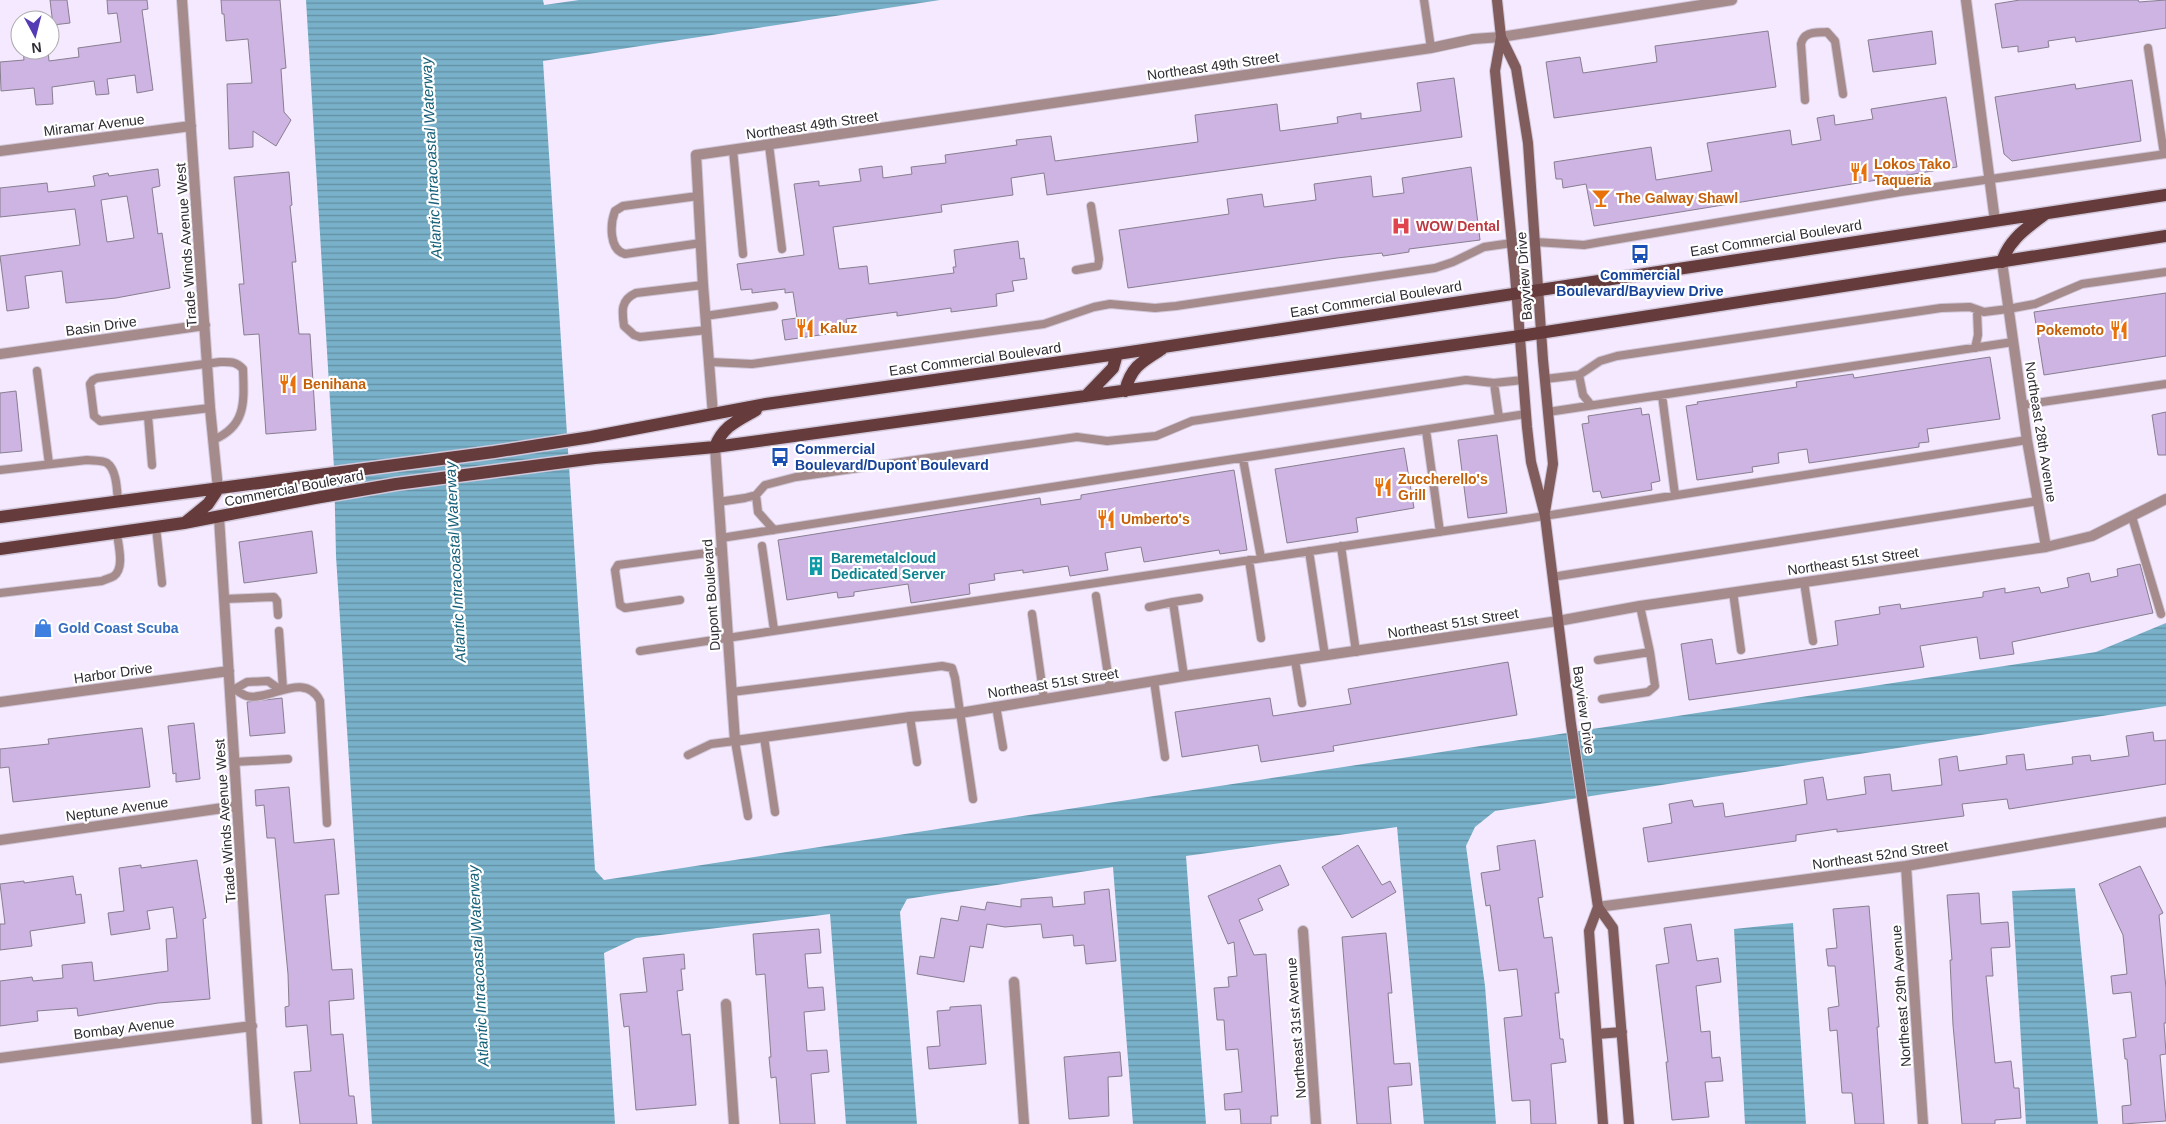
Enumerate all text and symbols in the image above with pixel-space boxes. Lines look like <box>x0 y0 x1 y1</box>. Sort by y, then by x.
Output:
north arrow <box>10 10 60 60</box>
text: N <box>31 39 43 56</box>
street label: Northeast 49th Street <box>1146 49 1280 83</box>
water label: Atlantic Intracoastal Waterway <box>417 55 445 260</box>
street label: Northeast 49th Street <box>745 108 879 142</box>
street label: Miramar Avenue <box>43 111 146 139</box>
place label: Lokos Tako Taqueria <box>1874 156 1951 188</box>
restaurant icon: Lokos Tako Taqueria <box>1848 161 1870 183</box>
street label: Trade Winds Avenue West <box>172 162 200 328</box>
bar icon: The Galway Shawl <box>1590 187 1612 209</box>
place label: The Galway Shawl <box>1616 190 1738 206</box>
hospital icon: WOW Dental <box>1390 215 1412 237</box>
street label: East Commercial Boulevard <box>1689 217 1863 259</box>
place label: WOW Dental <box>1416 218 1500 234</box>
street label: Bayview Drive <box>1513 231 1535 321</box>
bus stop icon: Commercial Boulevard/Bayview Drive <box>1629 243 1651 265</box>
place label: Commercial Boulevard/Bayview Drive <box>1556 267 1724 299</box>
street label: East Commercial Boulevard <box>1289 278 1463 320</box>
street label: Basin Drive <box>64 313 138 339</box>
restaurant icon: Kaluz <box>794 317 816 339</box>
restaurant icon: Pokemoto <box>2108 319 2130 341</box>
place label: Kaluz <box>820 320 857 336</box>
place label: Pokemoto <box>2036 322 2104 338</box>
street label: East Commercial Boulevard <box>888 339 1062 379</box>
street label: Northeast 28th Avenue <box>2022 361 2060 504</box>
restaurant icon: Benihana <box>277 373 299 395</box>
place label: Benihana <box>303 376 366 392</box>
place label: Commercial Boulevard/Dupont Boulevard <box>795 441 989 473</box>
bus stop icon: Commercial Boulevard/Dupont Boulevard <box>769 446 791 468</box>
water label: Atlantic Intracoastal Waterway <box>441 459 469 664</box>
street label: Commercial Boulevard <box>223 467 365 509</box>
place label: Zuccherello's Grill <box>1398 471 1488 503</box>
restaurant icon: Zuccherello's Grill <box>1372 476 1394 498</box>
restaurant icon: Umberto's <box>1095 508 1117 530</box>
place label: Umberto's <box>1121 511 1190 527</box>
street label: Dupont Boulevard <box>699 539 723 651</box>
street label: Northeast 51st Street <box>1786 544 1920 578</box>
place label: Baremetalcloud Dedicated Server <box>831 550 946 582</box>
building icon: Baremetalcloud Dedicated Server <box>805 555 827 577</box>
street label: Northeast 51st Street <box>1386 605 1520 641</box>
shop icon: Gold Coast Scuba <box>32 617 54 639</box>
place label: Gold Coast Scuba <box>58 620 179 636</box>
street label: Harbor Drive <box>73 660 154 686</box>
street label: Northeast 51st Street <box>986 665 1120 701</box>
street label: Bayview Drive <box>1570 665 1598 755</box>
street label: Trade Winds Avenue West <box>211 738 239 904</box>
street label: Neptune Avenue <box>65 794 169 824</box>
street label: Northeast 52nd Street <box>1811 838 1949 872</box>
water label: Atlantic Intracoastal Waterway <box>464 863 492 1068</box>
street label: Northeast 29th Avenue <box>1888 924 1914 1067</box>
street label: Northeast 31st Avenue <box>1283 957 1309 1099</box>
street label: Bombay Avenue <box>73 1014 176 1042</box>

